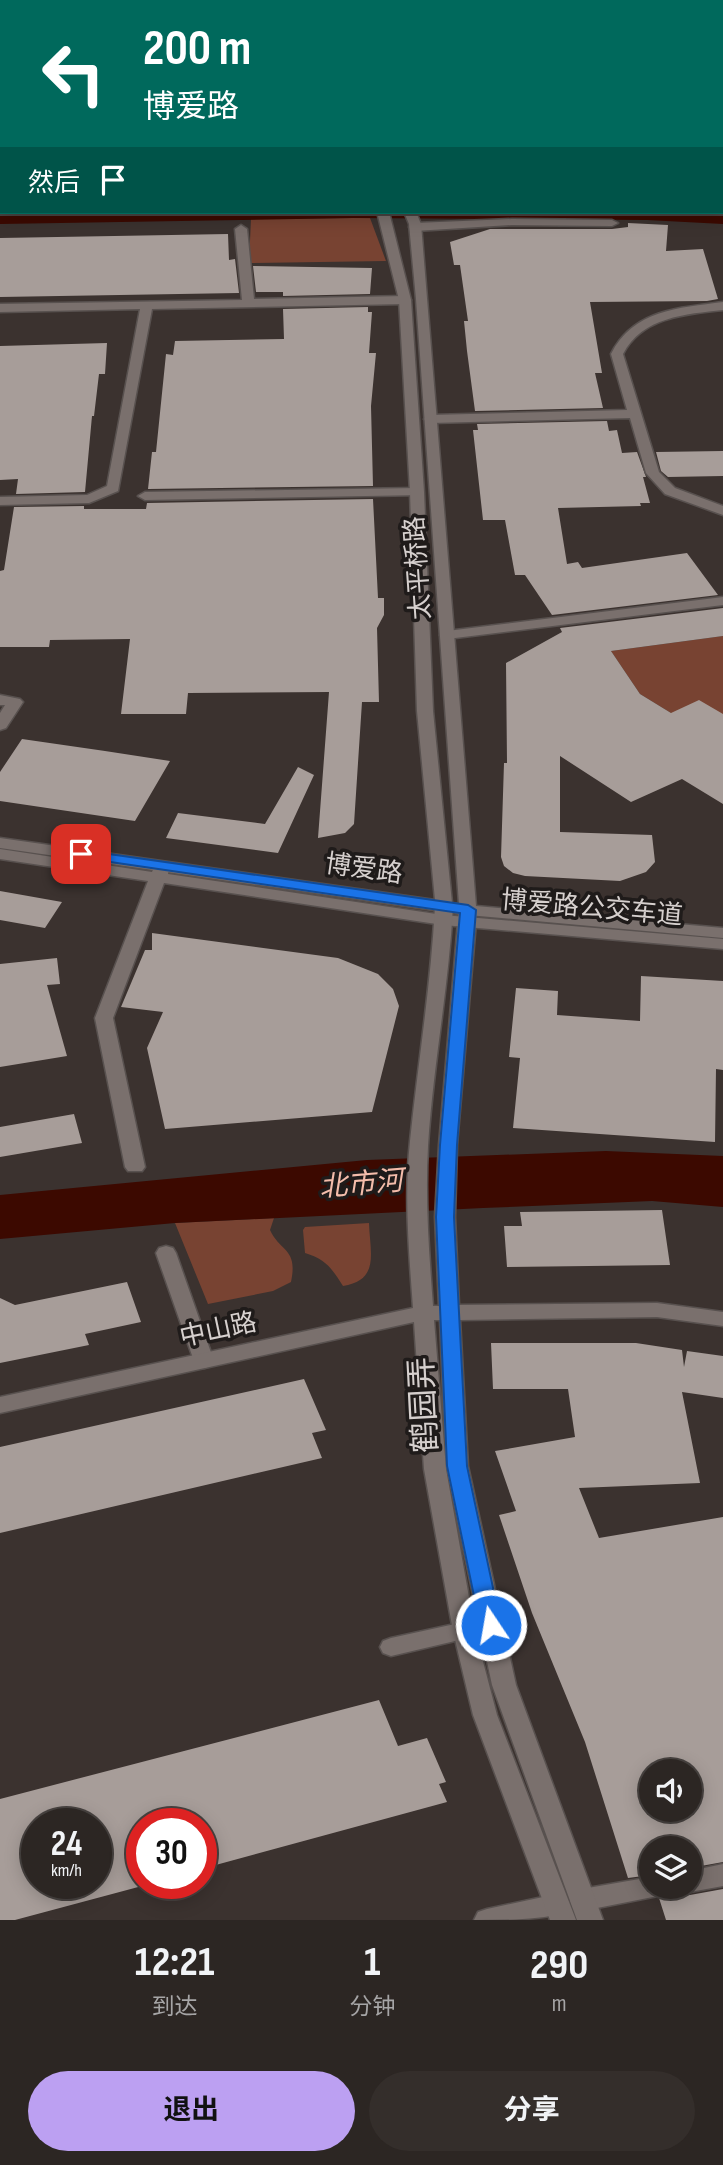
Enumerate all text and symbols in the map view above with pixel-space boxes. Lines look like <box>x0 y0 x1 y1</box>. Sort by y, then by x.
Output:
text: 200 m <box>143 20 251 79</box>
icon: left <box>28 28 119 119</box>
text: 博爱路 <box>143 88 239 127</box>
icon: arrive <box>94 161 132 199</box>
text: 然后 <box>28 168 80 199</box>
street label: 太平桥路 <box>399 515 438 621</box>
pin <box>51 824 111 884</box>
icon: arrive <box>62 835 100 873</box>
street label: 博爱路 <box>323 849 405 890</box>
street label: 博爱路公交车道 <box>500 885 684 932</box>
water label: 北市河 <box>318 1164 409 1205</box>
street label: 中山路 <box>177 1307 260 1354</box>
street label: 鹤园弄 <box>403 1356 446 1454</box>
position arrow <box>454 1588 528 1662</box>
map controls <box>639 1759 702 1899</box>
button: sound <box>639 1759 702 1822</box>
speed limit sign: 30 <box>126 1808 217 1899</box>
text: 24 <box>51 1823 82 1866</box>
button: layers <box>639 1836 702 1899</box>
text: km/h <box>51 1860 82 1881</box>
text: 12:21 <box>135 1937 214 1988</box>
text: 1 <box>364 1937 380 1988</box>
text: 290 <box>530 1940 588 1991</box>
text: m <box>552 1990 566 2018</box>
text: 到达 <box>152 1993 198 2021</box>
text: 分钟 <box>349 1993 395 2021</box>
button: 退出 <box>28 2071 355 2151</box>
button: 分享 <box>369 2071 695 2151</box>

